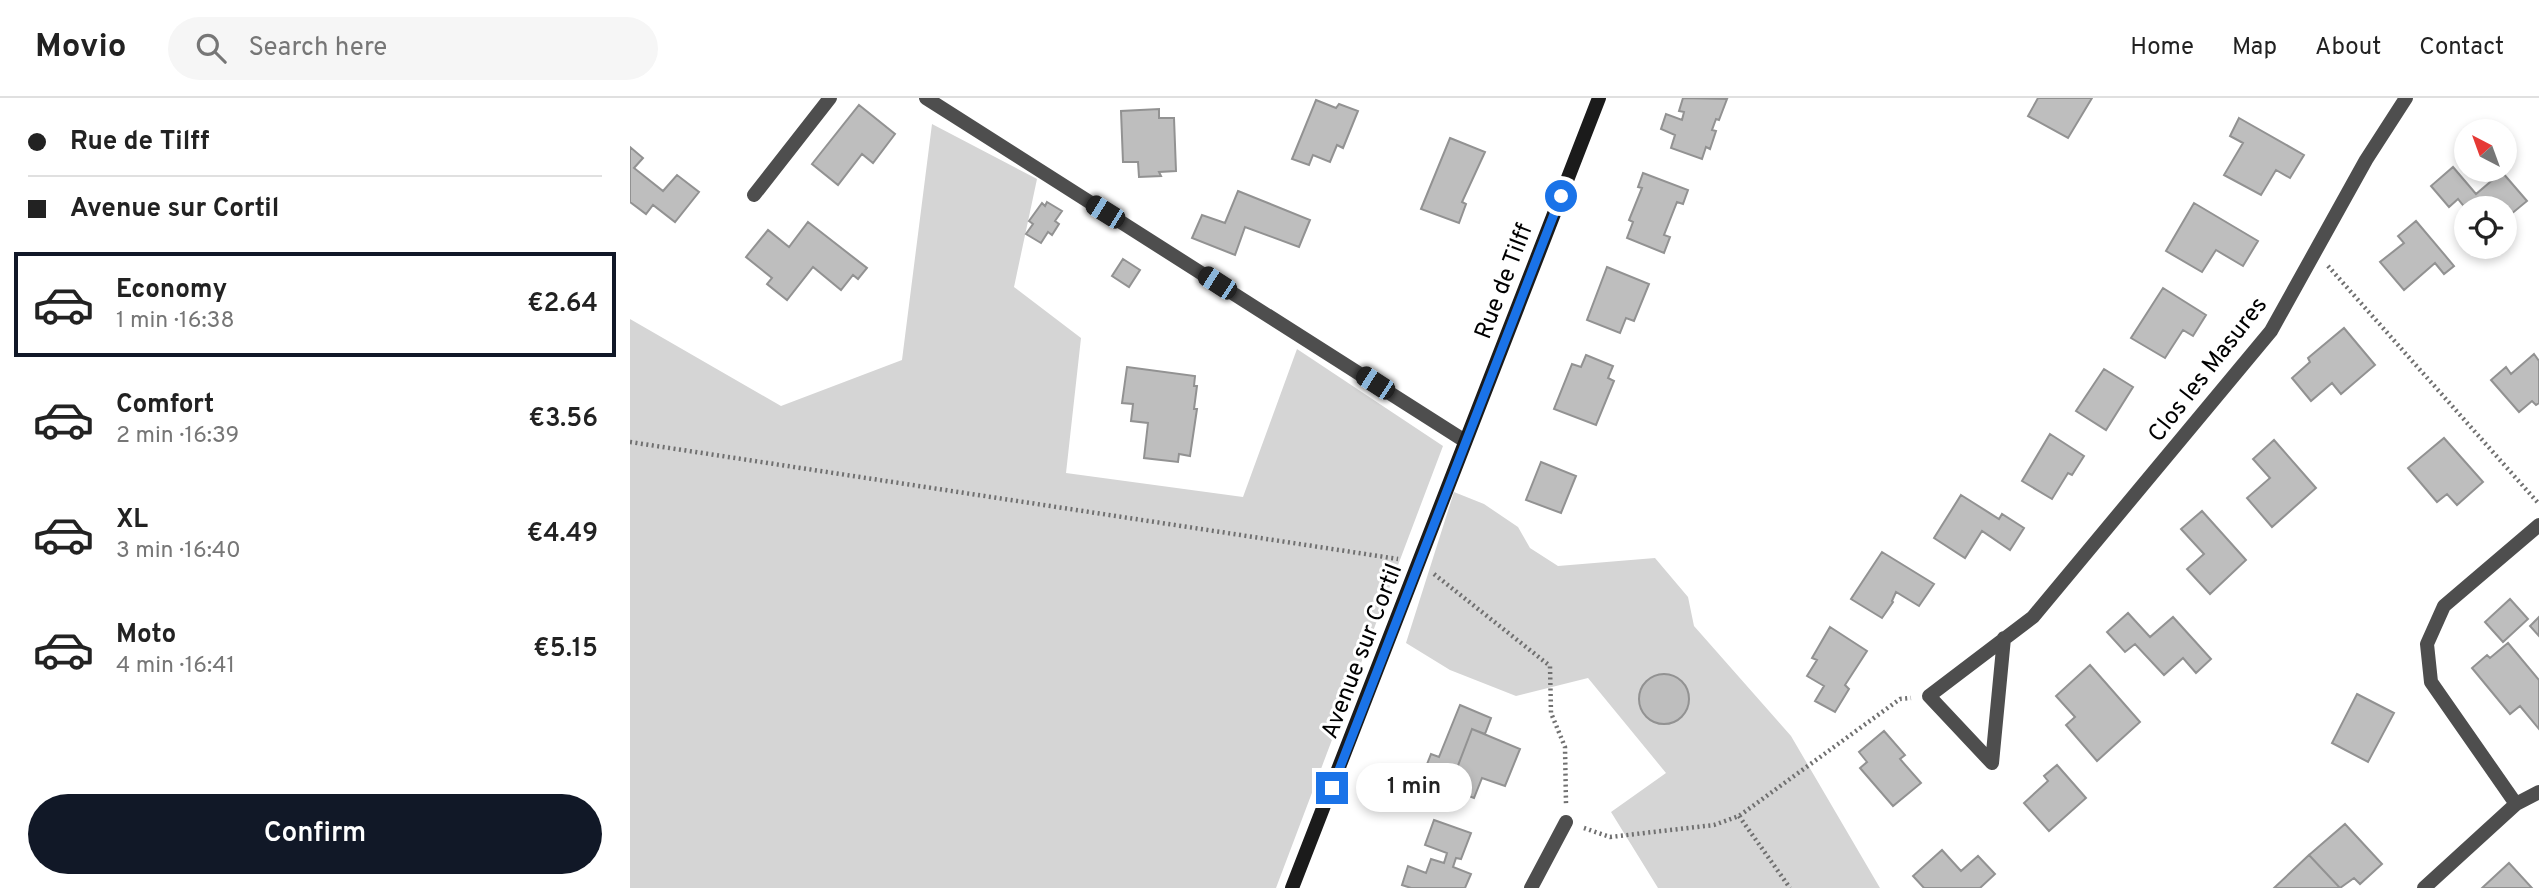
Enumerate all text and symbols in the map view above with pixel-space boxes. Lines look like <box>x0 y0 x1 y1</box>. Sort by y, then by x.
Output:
search box <box>168 17 658 80</box>
text: Movio <box>35 27 126 69</box>
icon: search <box>192 29 230 67</box>
text: Search here <box>248 32 387 65</box>
text: Home <box>2130 33 2194 63</box>
text: Map <box>2232 33 2277 63</box>
text: About <box>2315 33 2381 63</box>
text: Contact <box>2419 33 2504 63</box>
north arrow <box>2454 119 2516 182</box>
map controls <box>2454 119 2517 259</box>
text: Rue de Tilff <box>70 126 209 159</box>
route start <box>1545 180 1577 212</box>
car <box>1082 192 1129 232</box>
text: Avenue sur Cortil <box>70 193 279 226</box>
button: locate <box>2454 196 2517 259</box>
street label: Rue de Tilff <box>1469 220 1541 344</box>
car <box>1194 263 1241 303</box>
icon: car <box>32 273 95 336</box>
text: Economy <box>116 274 227 307</box>
text: €2.64 <box>527 288 598 321</box>
street label: Clos les Masures <box>2142 292 2275 449</box>
text: 1 min · 16:38 <box>116 307 234 336</box>
car <box>1352 363 1399 403</box>
icon: car <box>32 388 95 451</box>
text: Comfort <box>116 389 214 422</box>
text: €3.56 <box>529 403 598 436</box>
text: 2 min · 16:39 <box>116 422 239 451</box>
icon: car <box>32 503 95 566</box>
text: XL <box>116 504 148 537</box>
text: €4.49 <box>527 518 598 551</box>
text: 3 min · 16:40 <box>116 537 241 566</box>
street label: Avenue sur Cortil <box>1316 560 1410 744</box>
icon: car <box>32 618 95 681</box>
text: Moto <box>116 619 176 652</box>
text: €5.15 <box>533 633 598 666</box>
text: 4 min · 16:41 <box>116 652 235 681</box>
callout: 1 min <box>1356 764 1472 812</box>
route end <box>1316 772 1348 804</box>
text: 1 min <box>1387 773 1441 802</box>
button: Confirm <box>28 794 602 874</box>

